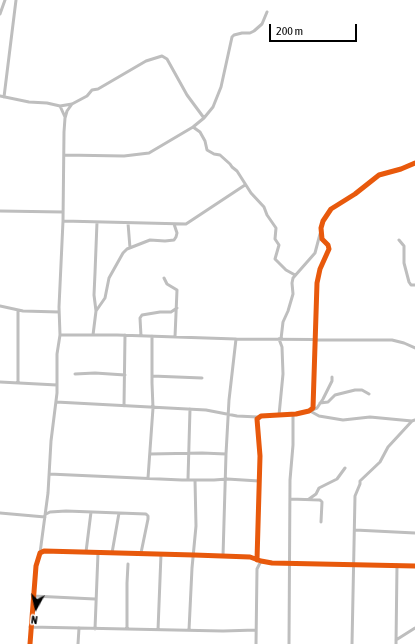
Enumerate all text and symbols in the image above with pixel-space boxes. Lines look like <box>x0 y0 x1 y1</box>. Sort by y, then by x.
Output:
scale bar <box>271 16 359 42</box>
text: 200 m <box>276 24 303 38</box>
north arrow <box>16 588 56 628</box>
text: N <box>30 613 38 626</box>

